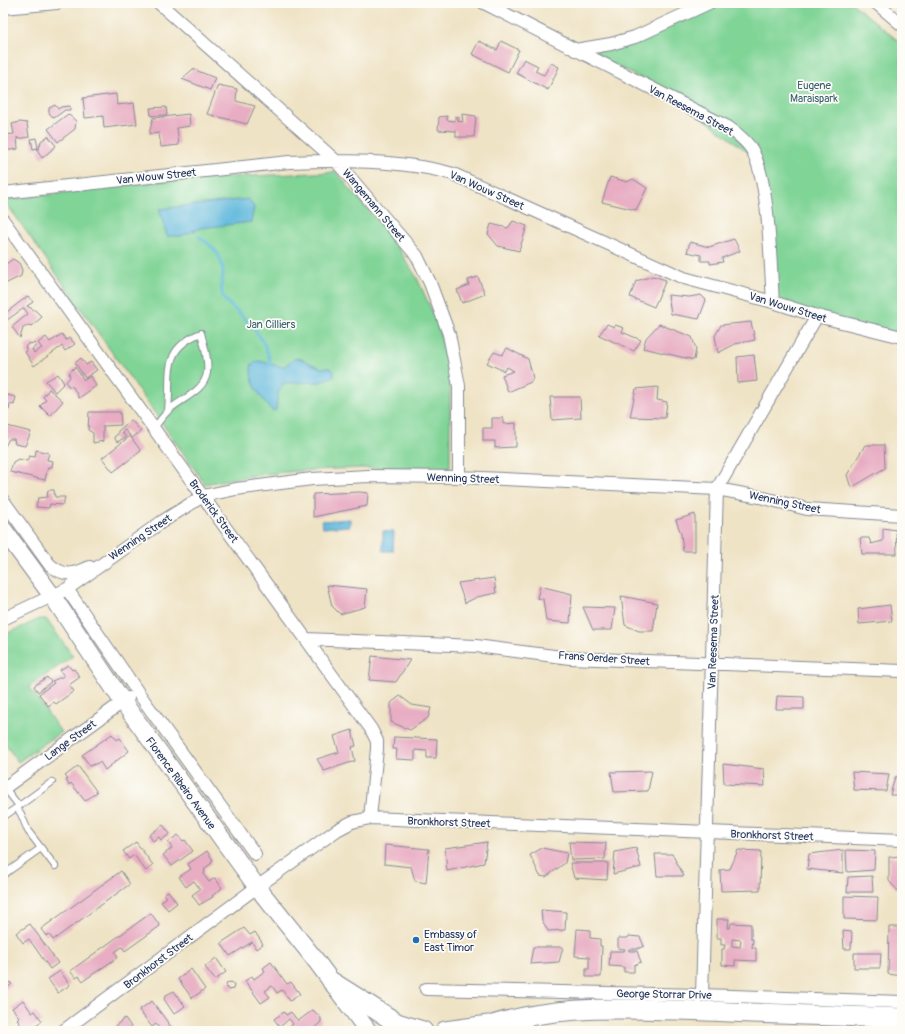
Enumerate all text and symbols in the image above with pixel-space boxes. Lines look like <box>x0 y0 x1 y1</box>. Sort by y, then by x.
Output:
park label: Eugene Maraispark <box>790 79 838 105</box>
street label: Van Reesema Street <box>646 83 736 139</box>
street label: Van Wouw Street <box>115 166 197 187</box>
street label: Wangemann Street <box>340 166 408 245</box>
street label: Van Wouw Street <box>447 168 527 213</box>
street label: Van Wouw Street <box>747 289 829 326</box>
park label: Jan Cilliers <box>247 318 296 331</box>
street label: Wenning Street <box>426 471 500 486</box>
street label: Broderick Street <box>186 477 241 546</box>
street label: Wenning Street <box>748 489 822 517</box>
street label: Wenning Street <box>106 511 175 563</box>
street label: Van Reesema Street <box>705 594 722 689</box>
street label: Frans Oerder Street <box>558 649 651 668</box>
street label: Lange Street <box>42 717 99 763</box>
street label: Florence Ribeiro Avenue <box>143 735 219 832</box>
street label: Bronkhorst Street <box>407 815 491 830</box>
street label: Bronkhorst Street <box>730 828 814 843</box>
place label: Embassy of East Timor <box>424 928 478 954</box>
street label: Bronkhorst Street <box>121 931 196 992</box>
marker: Embassy of East Timor <box>411 935 421 945</box>
street label: George Storrar Drive <box>616 987 712 1002</box>

